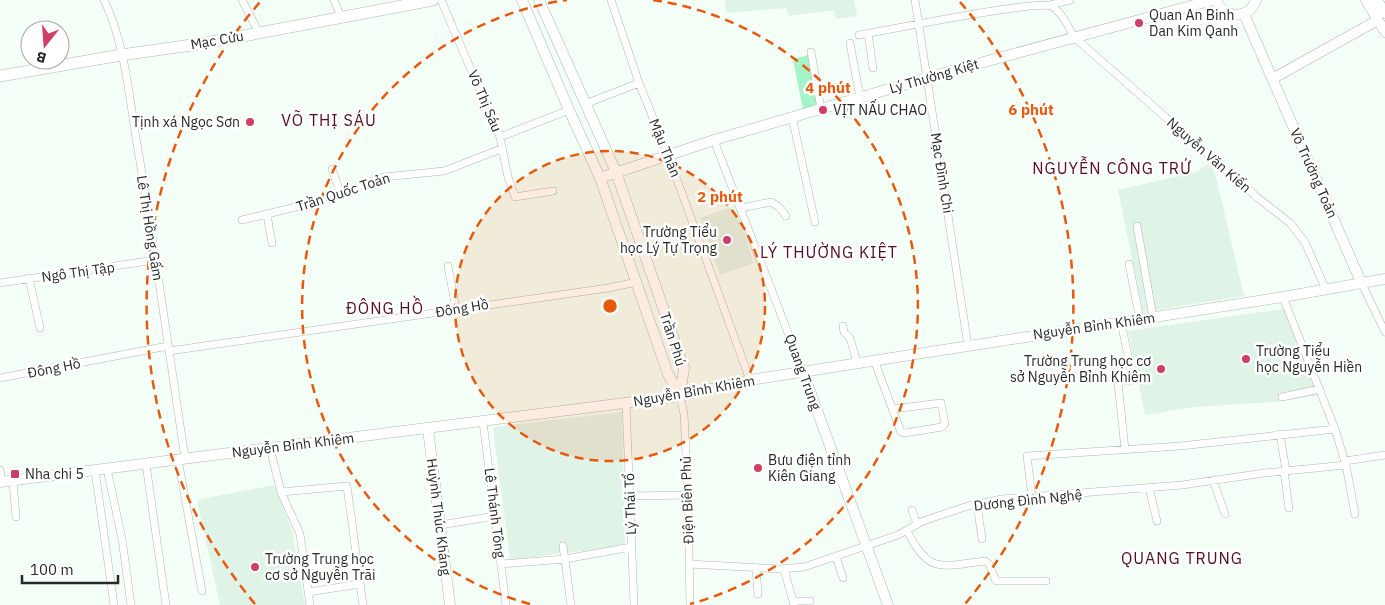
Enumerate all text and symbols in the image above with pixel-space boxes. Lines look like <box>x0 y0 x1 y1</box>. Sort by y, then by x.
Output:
place label: Quan An Binh Dan Kim Qanh <box>1149 6 1238 40</box>
marker: Quan An Binh Dan Kim Qanh <box>1133 17 1145 29</box>
north arrow <box>20 20 70 70</box>
street label: Mạc Cửu <box>189 26 245 54</box>
text: B <box>34 47 48 67</box>
street label: Lý Thường Kiệt <box>887 55 981 97</box>
street label: Võ Thị Sáu <box>464 67 506 135</box>
text: 4 phút <box>805 78 851 97</box>
place label: VỊT NẤU CHAO <box>833 98 927 119</box>
text: 6 phút <box>1008 100 1054 119</box>
marker: VỊT NẤU CHAO <box>817 104 829 116</box>
district label: VÕ THỊ SÁU <box>281 109 377 130</box>
place label: Tịnh xá Ngọc Sơn <box>132 113 240 131</box>
street label: Nguyễn Văn Kiến <box>1163 113 1255 197</box>
marker: Tịnh xá Ngọc Sơn <box>244 116 256 128</box>
street label: Mậu Thân <box>645 116 685 180</box>
street label: Võ Trường Toản <box>1286 125 1342 221</box>
street label: Mạc Đĩnh Chi <box>927 131 957 215</box>
district label: NGUYỄN CÔNG TRỨ <box>1032 156 1192 178</box>
street label: Trần Quốc Toản <box>294 168 392 216</box>
street label: Lê Thị Hồng Gấm <box>133 174 167 282</box>
text: 2 phút <box>697 187 743 206</box>
place label: Trường Tiểu học Lý Tự Trọng <box>620 223 718 257</box>
marker: Trường Tiểu học Lý Tự Trọng <box>721 234 733 246</box>
district label: LÝ THƯỜNG KIỆT <box>760 241 898 262</box>
street label: Ngô Thị Tập <box>40 258 116 286</box>
district label: ĐÔNG HỒ <box>346 295 424 318</box>
street label: Đông Hồ <box>434 295 490 321</box>
centre of rings <box>601 297 619 315</box>
street label: Nguyễn Bỉnh Khiêm <box>1032 309 1156 343</box>
street label: Trần Phú <box>656 310 690 368</box>
street label: Quang Trung <box>781 331 825 413</box>
place label: Trường Tiểu học Nguyễn Hiền <box>1256 342 1362 376</box>
place label: Trường Trung học cơ sở Nguyễn Bỉnh Khiêm <box>1010 352 1151 386</box>
marker: Trường Tiểu học Nguyễn Hiền <box>1240 353 1252 365</box>
street label: Đông Hồ <box>26 354 82 382</box>
marker: Trường Trung học cơ sở Nguyễn Bỉnh Khiêm <box>1155 363 1167 375</box>
street label: Nguyễn Bỉnh Khiêm <box>632 371 756 411</box>
street label: Nguyễn Bỉnh Khiêm <box>231 429 355 461</box>
place label: Bưu điện tỉnh Kiên Giang <box>768 451 851 485</box>
street label: Điện Biên Phủ <box>676 456 698 544</box>
street label: Huỳnh Thúc Kháng <box>423 457 455 577</box>
marker: Bưu điện tỉnh Kiên Giang <box>752 462 764 474</box>
place label: Nha chi 5 <box>25 465 84 483</box>
street label: Lê Thánh Tông <box>481 467 510 560</box>
marker: Nha chi 5 <box>9 468 21 480</box>
street label: Lý Thái Tổ <box>620 473 640 535</box>
street label: Dương Đình Nghệ <box>973 485 1083 515</box>
district label: QUANG TRUNG <box>1121 548 1243 568</box>
place label: Trường Trung học cơ sở Nguyễn Trãi <box>265 550 376 584</box>
scale bar <box>22 552 119 584</box>
text: 100 m <box>30 560 74 579</box>
marker: Trường Trung học cơ sở Nguyễn Trãi <box>249 561 261 573</box>

